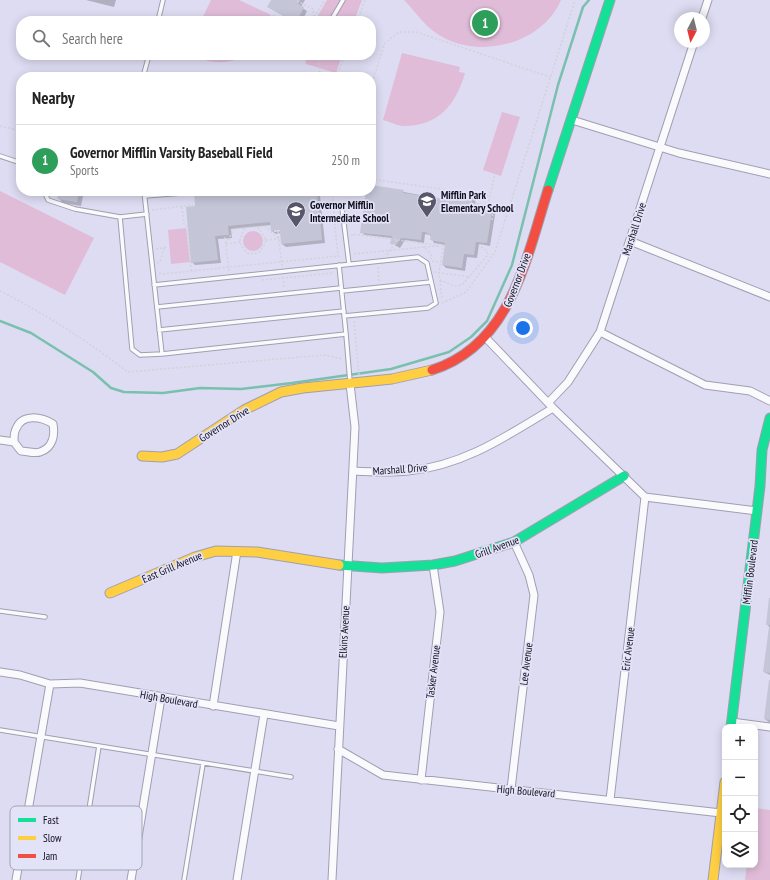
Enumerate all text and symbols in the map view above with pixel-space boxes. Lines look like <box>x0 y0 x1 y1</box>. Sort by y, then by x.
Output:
pin: 1 <box>472 8 498 38</box>
north arrow <box>674 12 710 48</box>
search box <box>16 16 376 60</box>
icon: search <box>30 27 52 49</box>
text: Search here <box>62 29 123 48</box>
text: Nearby <box>32 87 75 109</box>
text: Governor Mifflin Varsity Baseball Field <box>70 143 273 162</box>
text: 1 <box>42 152 48 169</box>
text: 250 m <box>331 152 360 169</box>
text: Sports <box>70 162 99 179</box>
place label: Mifflin Park Elementary School <box>441 188 514 215</box>
school or university icon: Mifflin Park Elementary School <box>416 190 438 218</box>
place label: Governor Mifflin Intermediate School <box>310 198 389 225</box>
school or university icon: Governor Mifflin Intermediate School <box>285 200 307 228</box>
street label: Marshall Drive <box>619 200 649 257</box>
street label: Governor Drive <box>500 251 534 309</box>
your location <box>513 318 533 338</box>
street label: Governor Drive <box>196 403 252 445</box>
street label: Marshall Drive <box>372 460 428 478</box>
street label: Grill Avenue <box>473 532 521 561</box>
street label: Mifflin Boulevard <box>739 539 761 605</box>
street label: East Grill Avenue <box>140 548 205 586</box>
street label: Elkins Avenue <box>336 605 352 659</box>
street label: Eric Avenue <box>618 626 638 672</box>
street label: Lee Avenue <box>516 641 536 686</box>
street label: Tasker Avenue <box>423 644 443 699</box>
street label: High Boulevard <box>139 687 199 711</box>
map controls <box>722 724 758 868</box>
button: + <box>722 724 758 760</box>
button: − <box>722 760 758 796</box>
street label: High Boulevard <box>496 781 556 801</box>
button: locate <box>722 796 758 832</box>
legend <box>10 806 142 870</box>
text: Fast <box>43 813 59 827</box>
text: Slow <box>43 831 62 845</box>
button: layers <box>722 832 758 868</box>
text: Jam <box>42 849 57 863</box>

